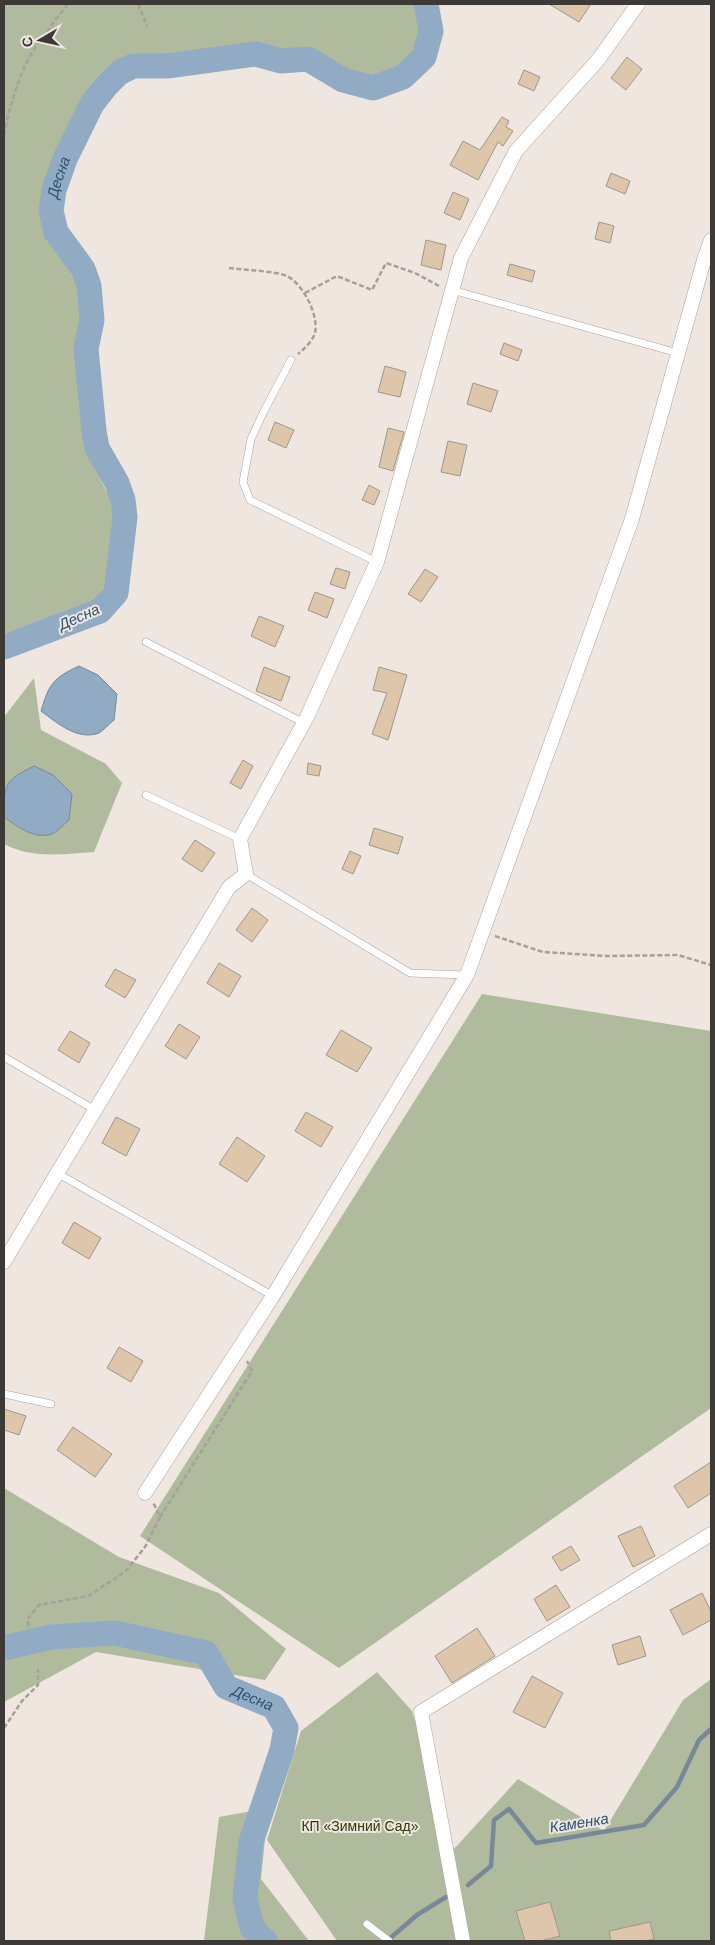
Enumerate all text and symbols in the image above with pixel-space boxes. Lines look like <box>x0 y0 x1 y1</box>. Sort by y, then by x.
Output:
north arrow <box>15 15 65 65</box>
text: С <box>18 36 36 48</box>
water label: Десна <box>44 154 73 201</box>
water label: Десна <box>54 600 102 634</box>
water label: Десна <box>228 1681 276 1714</box>
water label: Каменка <box>548 1809 610 1836</box>
park label: КП «Зимний Сад» <box>301 1818 419 1834</box>

